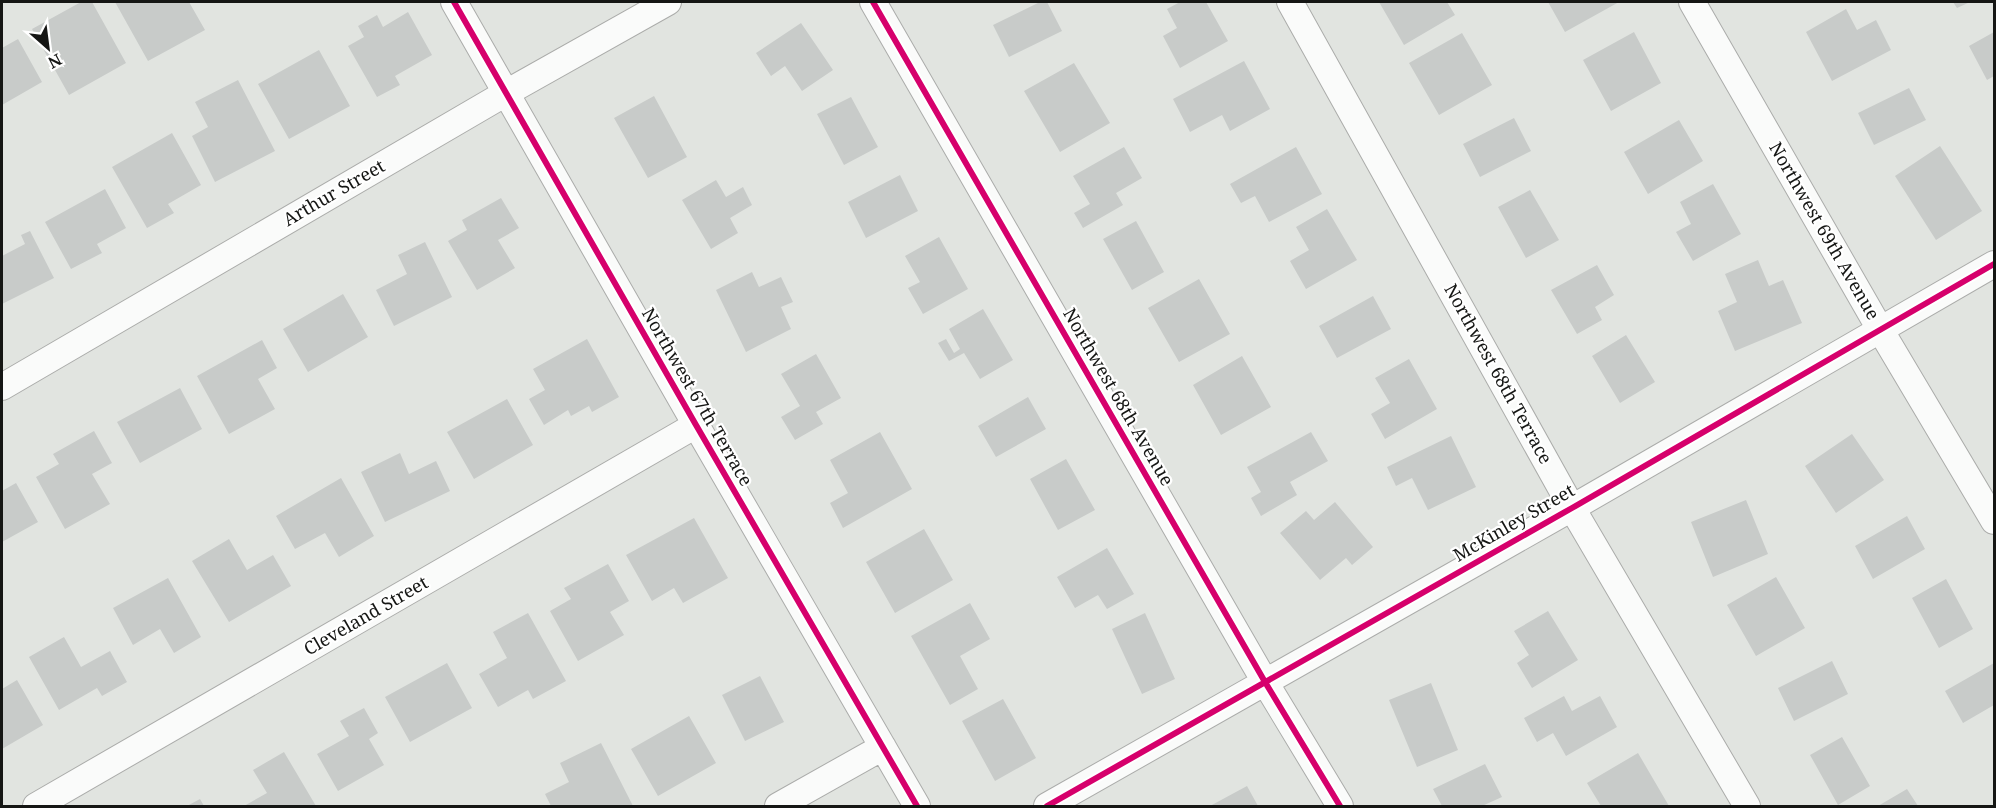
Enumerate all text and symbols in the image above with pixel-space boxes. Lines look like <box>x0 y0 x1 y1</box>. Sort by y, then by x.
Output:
north arrow <box>18 18 78 78</box>
text: N <box>44 49 66 74</box>
street label: Northwest 69th Avenue <box>1764 137 1886 324</box>
street label: Arthur Street <box>278 153 389 231</box>
street label: Northwest 68th Terrace <box>1439 279 1558 468</box>
street label: Northwest 67th Terrace <box>637 303 759 490</box>
street label: Northwest 68th Avenue <box>1058 303 1180 490</box>
street label: McKinley Street <box>1449 478 1578 567</box>
street label: Cleveland Street <box>299 570 432 660</box>

